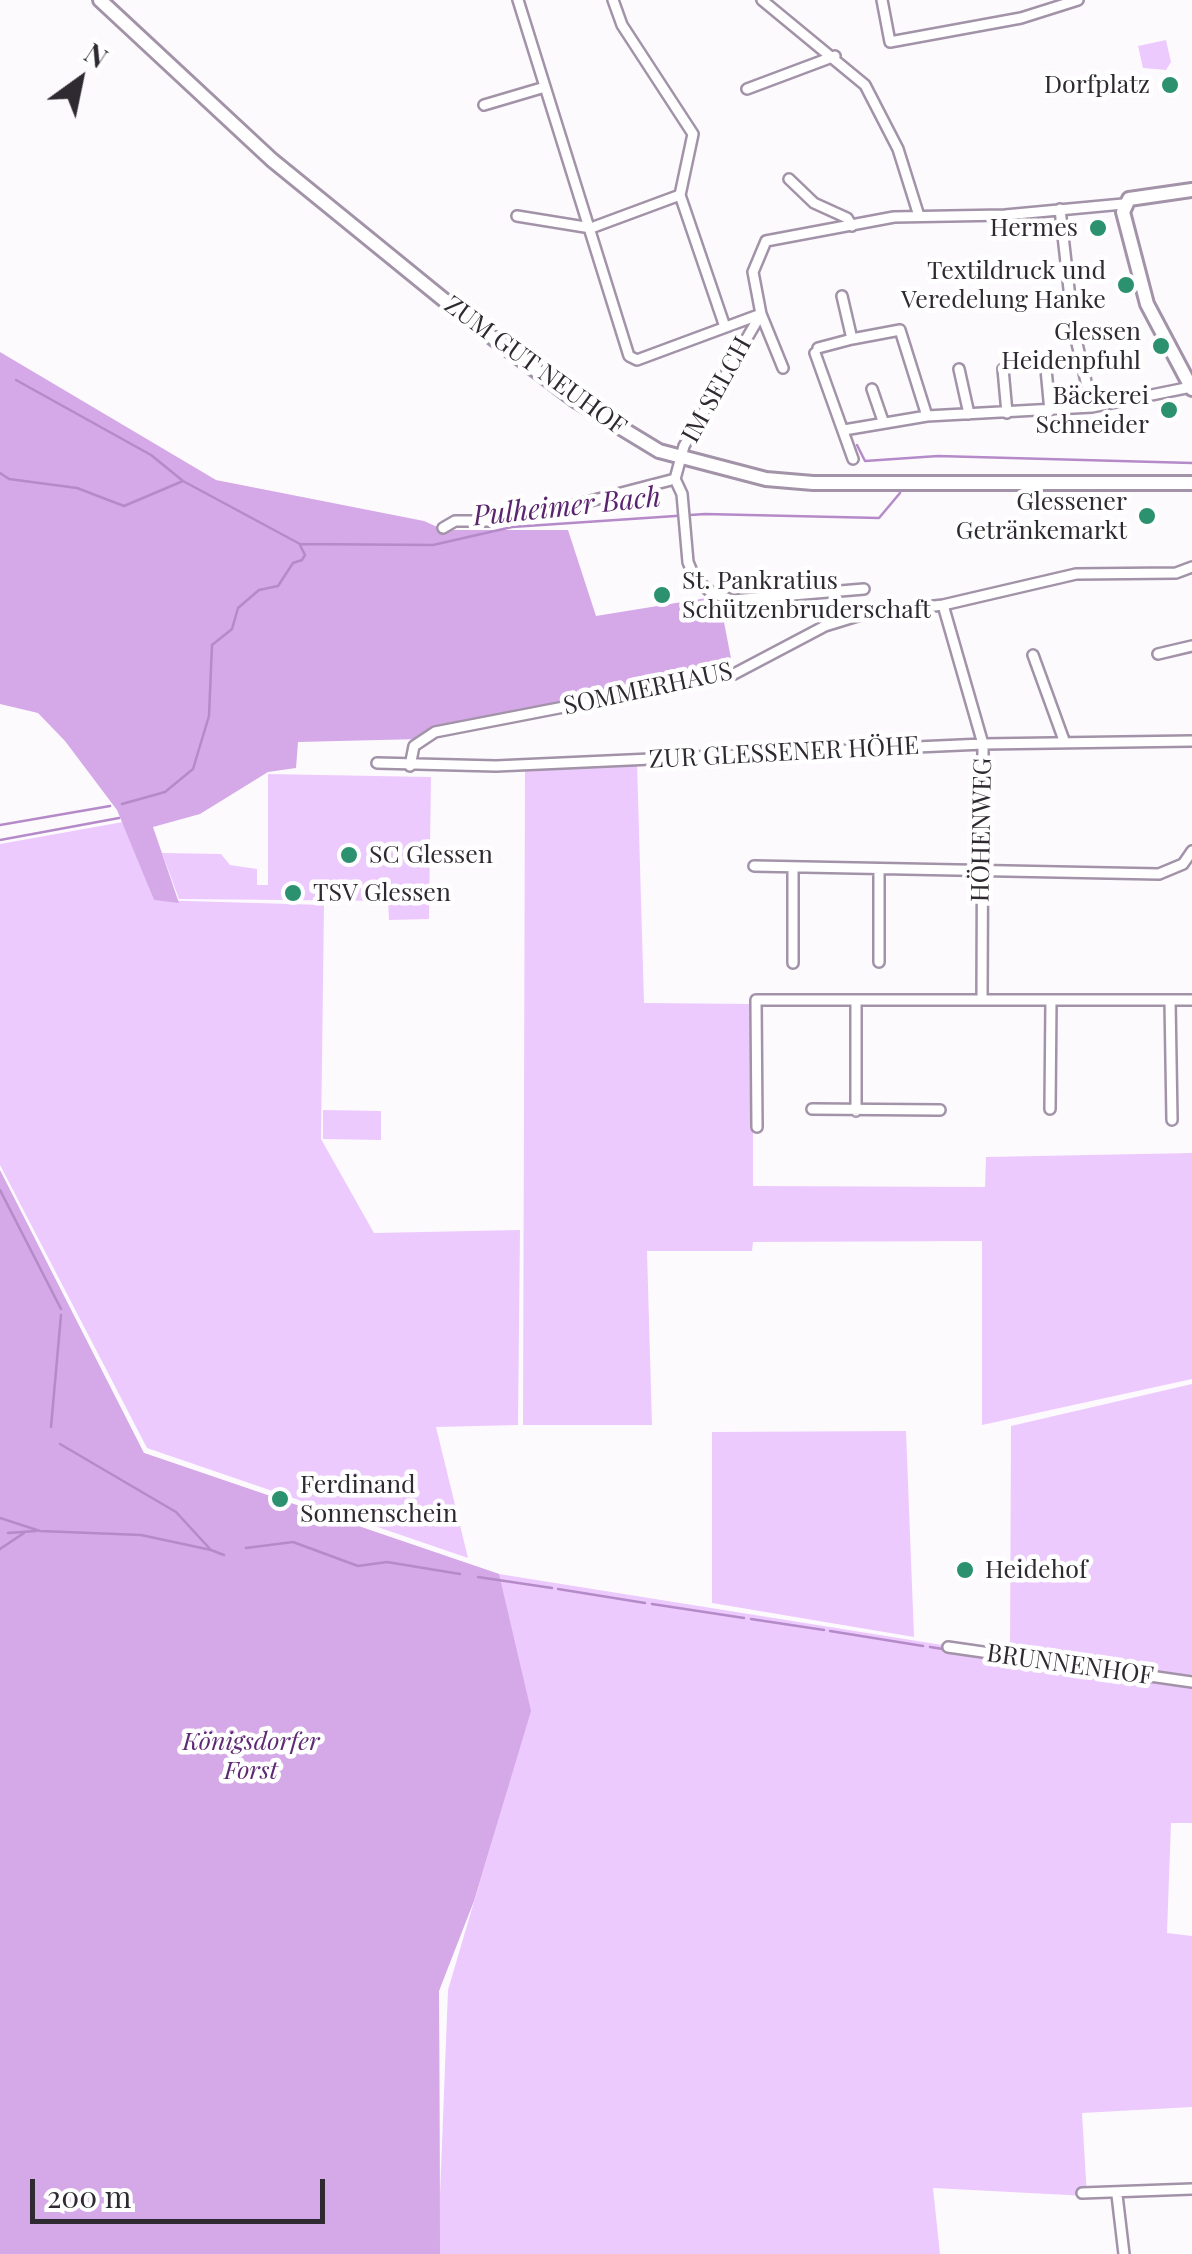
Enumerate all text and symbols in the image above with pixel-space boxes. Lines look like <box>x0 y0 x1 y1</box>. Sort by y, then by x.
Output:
north arrow <box>30 30 130 130</box>
text: N <box>78 33 115 75</box>
place label: Dorfplatz <box>1044 70 1150 100</box>
marker: Dorfplatz <box>1159 74 1181 96</box>
place label: Hermes <box>990 213 1078 243</box>
marker: Hermes <box>1087 217 1109 239</box>
place label: Textildruck und Veredelung Hanke <box>901 256 1106 315</box>
marker: Textildruck und Veredelung Hanke <box>1115 274 1137 296</box>
street label: ZUM GUT NEUHOF <box>438 290 632 442</box>
place label: Glessen Heidenpfuhl <box>1001 317 1141 376</box>
street label: IM SELCH <box>676 332 758 448</box>
marker: Glessen Heidenpfuhl <box>1150 335 1172 357</box>
place label: Bäckerei Schneider <box>1035 381 1149 440</box>
marker: Bäckerei Schneider <box>1158 399 1180 421</box>
water label: Pulheimer Bach <box>471 480 663 534</box>
place label: Glessener Getränkemarkt <box>956 487 1127 546</box>
marker: Glessener Getränkemarkt <box>1136 505 1158 527</box>
place label: St. Pankratius Schützenbruderschaft <box>682 566 931 625</box>
marker: St. Pankratius Schützenbruderschaft <box>651 584 673 606</box>
street label: SOMMERHAUS <box>561 656 735 722</box>
street label: ZUR GLESSENER HÖHE <box>648 731 920 775</box>
street label: HÖHENWEG <box>966 758 998 902</box>
place label: SC Glessen <box>369 840 493 870</box>
marker: SC Glessen <box>338 844 360 866</box>
place label: TSV Glessen <box>313 878 451 908</box>
marker: TSV Glessen <box>282 882 304 904</box>
place label: Ferdinand Sonnenschein <box>300 1470 458 1529</box>
marker: Ferdinand Sonnenschein <box>269 1488 291 1510</box>
place label: Heidehof <box>985 1555 1087 1585</box>
marker: Heidehof <box>954 1559 976 1581</box>
street label: BRUNNENHOF <box>985 1638 1155 1692</box>
park label: Königsdorfer Forst <box>182 1727 320 1786</box>
scale bar <box>35 2159 330 2221</box>
text: 200 m <box>47 2176 131 2216</box>

